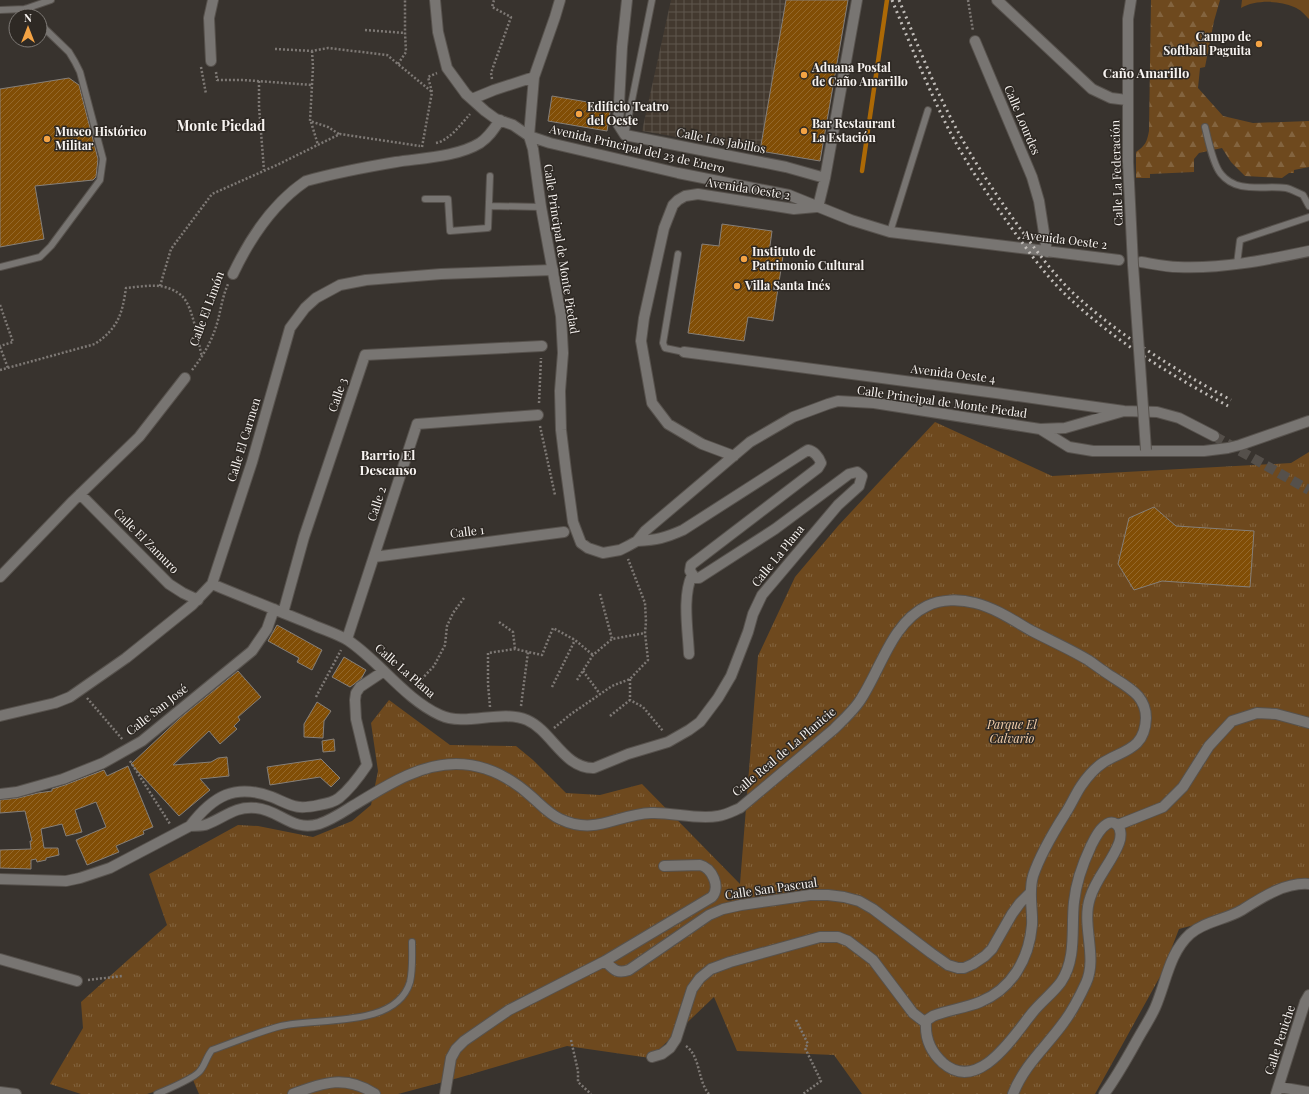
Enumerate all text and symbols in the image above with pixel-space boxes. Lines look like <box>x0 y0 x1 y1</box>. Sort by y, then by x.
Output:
north arrow <box>8 8 48 48</box>
text: N <box>24 10 32 25</box>
place label: Campo de Softball Paguita <box>1163 28 1252 58</box>
marker: Campo de Softball Paguita <box>1254 39 1264 49</box>
place label: Aduana Postal de Caño Amarillo <box>811 59 908 89</box>
district label: Caño Amarillo <box>1103 64 1189 81</box>
marker: Aduana Postal de Caño Amarillo <box>799 70 809 80</box>
street label: Calle Lourdes <box>1001 82 1045 157</box>
place label: Edificio Teatro del Oeste <box>587 98 669 128</box>
marker: Edificio Teatro del Oeste <box>574 109 584 119</box>
place label: Bar Restaurant La Estación <box>812 115 896 145</box>
district label: Monte Piedad <box>177 116 266 135</box>
street label: Avenida Principal del 23 de Enero <box>547 120 727 176</box>
street label: Calle La Federación <box>1106 120 1126 226</box>
place label: Museo Histórico Militar <box>55 123 147 153</box>
street label: Calle Los Jabillos <box>675 124 767 157</box>
marker: Bar Restaurant La Estación <box>799 126 809 136</box>
marker: Museo Histórico Militar <box>42 134 52 144</box>
street label: Calle Principal de Monte Piedad <box>541 163 583 335</box>
street label: Avenida Oeste 2 <box>704 173 792 203</box>
street label: Avenida Oeste 2 <box>1021 226 1109 252</box>
place label: Instituto de Patrimonio Cultural <box>752 243 865 273</box>
marker: Instituto de Patrimonio Cultural <box>739 254 749 264</box>
street label: Calle El Limón <box>185 269 227 348</box>
place label: Villa Santa Inés <box>744 277 831 293</box>
marker: Villa Santa Inés <box>732 281 742 291</box>
street label: Avenida Oeste 4 <box>909 360 996 386</box>
street label: Calle 3 <box>324 375 350 414</box>
street label: Calle Principal de Monte Piedad <box>856 381 1028 421</box>
street label: Calle El Carmen <box>223 396 263 484</box>
district label: Barrio El Descanso <box>359 446 417 478</box>
street label: Calle 2 <box>363 484 389 523</box>
street label: Calle El Zamuro <box>111 504 183 577</box>
street label: Calle 1 <box>449 521 486 541</box>
street label: Calle La Plana <box>747 521 807 590</box>
street label: Calle La Plana <box>372 639 439 701</box>
street label: Calle San José <box>122 680 191 738</box>
street label: Calle Real de La Planicie <box>728 703 839 799</box>
park label: Parque El Calvario <box>986 716 1038 746</box>
street label: Calle San Pascual <box>724 874 819 902</box>
street label: Calle Peniche <box>1260 1003 1298 1077</box>

